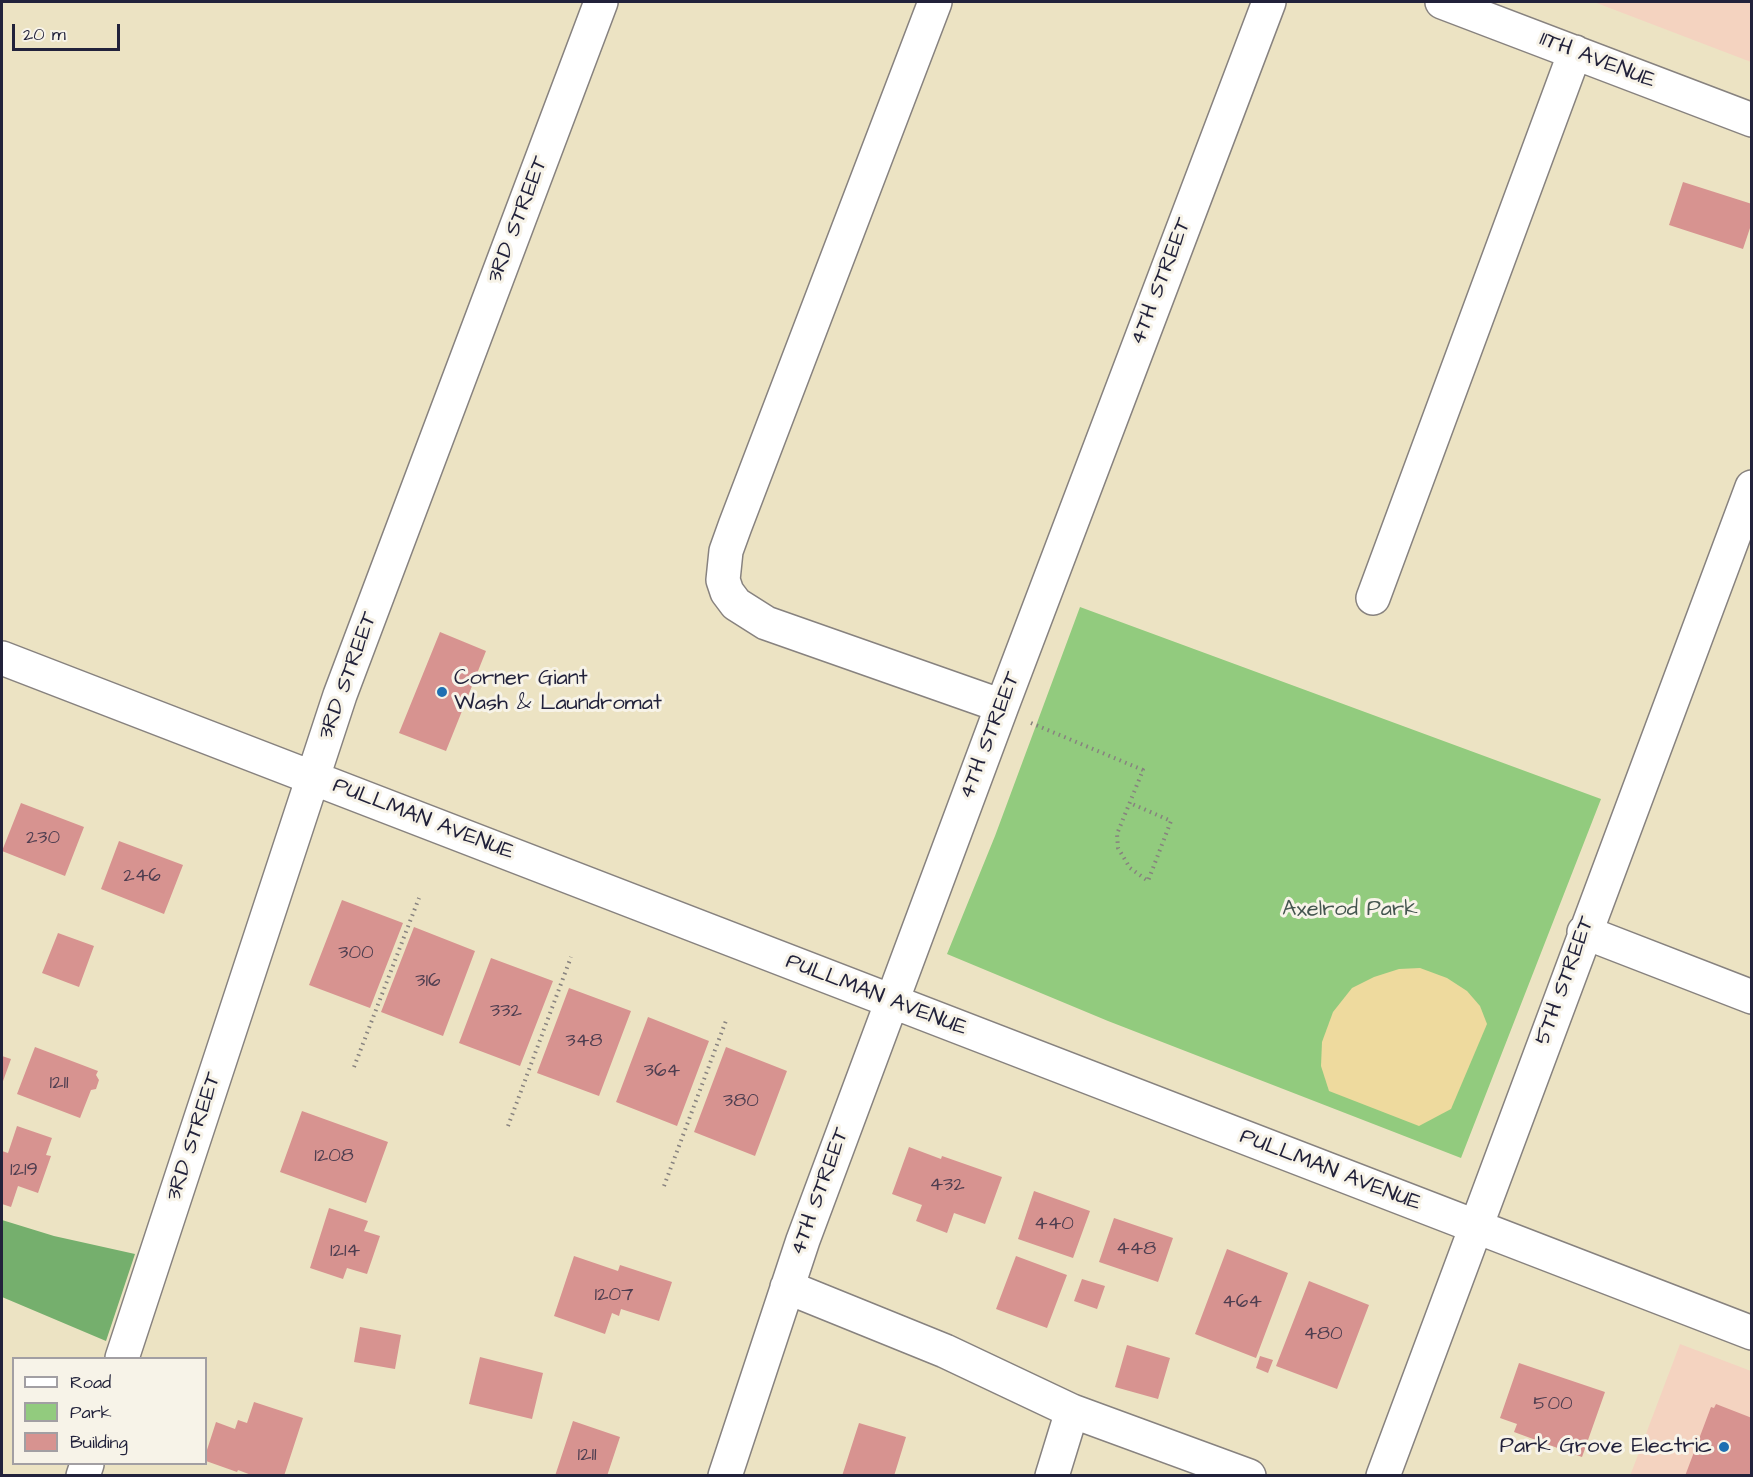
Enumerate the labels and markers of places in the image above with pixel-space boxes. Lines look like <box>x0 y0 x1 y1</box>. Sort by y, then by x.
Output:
place label: Corner Giant Wash & Laundromat <box>454 666 662 718</box>
marker: Corner Giant Wash & Laundromat <box>435 685 449 699</box>
place label: Park Grove Electric <box>1500 1434 1712 1460</box>
marker: Park Grove Electric <box>1717 1440 1731 1454</box>

